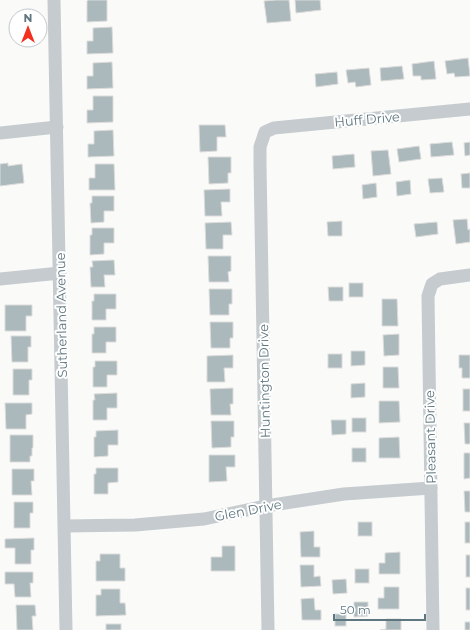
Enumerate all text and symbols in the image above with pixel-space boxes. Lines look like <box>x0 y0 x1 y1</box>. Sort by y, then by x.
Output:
north arrow <box>8 8 48 48</box>
text: N <box>24 11 32 25</box>
street label: Huff Drive <box>334 108 401 130</box>
street label: Sutherland Avenue <box>52 252 70 378</box>
street label: Huntington Drive <box>255 324 273 438</box>
street label: Pleasant Drive <box>421 390 439 484</box>
street label: Glen Drive <box>213 496 283 524</box>
scale bar <box>334 596 425 622</box>
text: 50 m <box>340 602 371 617</box>

